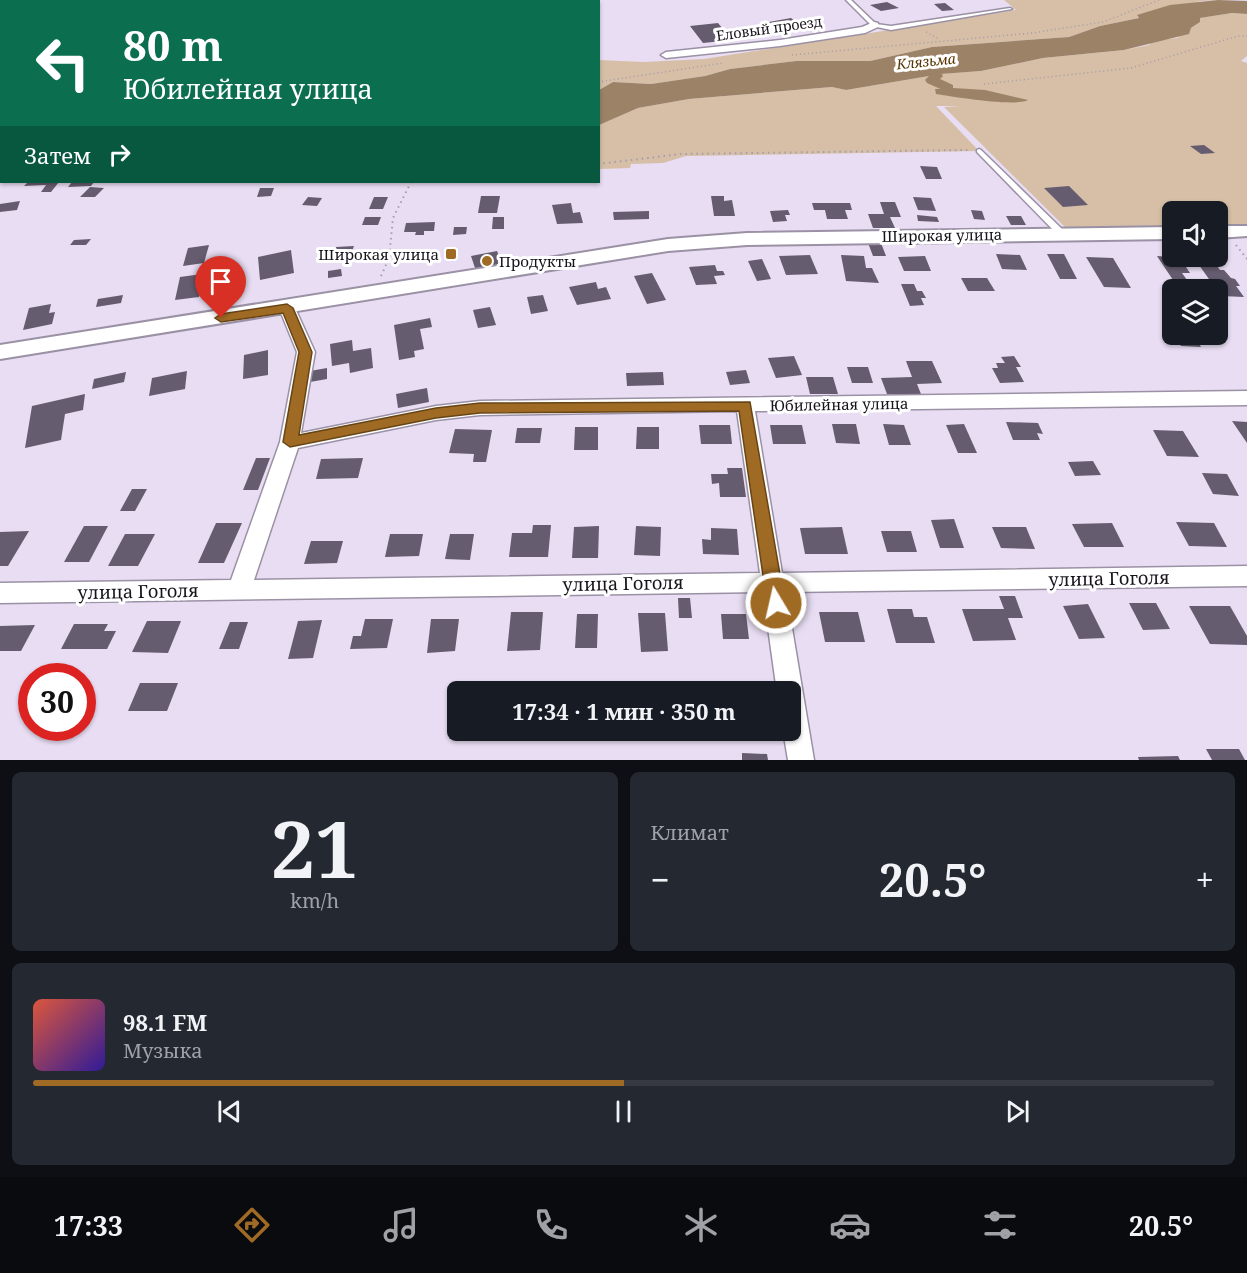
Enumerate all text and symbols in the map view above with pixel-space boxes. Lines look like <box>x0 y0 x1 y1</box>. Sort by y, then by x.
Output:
street label: Еловый проезд <box>715 11 824 45</box>
text: 80 m <box>123 16 223 73</box>
icon: left <box>24 24 102 102</box>
water label: Клязьма <box>894 48 957 74</box>
text: Юбилейная улица <box>123 70 373 107</box>
icon: right <box>103 138 136 171</box>
text: Затем <box>24 140 91 170</box>
map controls <box>1162 201 1228 345</box>
button: sound <box>1162 201 1228 267</box>
street label: Широкая улица <box>882 224 1002 246</box>
place label: Широкая улица <box>318 244 439 264</box>
marker: Широкая улица <box>444 247 458 261</box>
place label: Продукты <box>499 251 576 271</box>
marker: Продукты <box>480 254 494 268</box>
pin <box>195 256 246 318</box>
icon: arrive <box>204 265 237 298</box>
button: layers <box>1162 279 1228 345</box>
street label: Юбилейная улица <box>769 393 909 415</box>
street label: улица Гоголя <box>1048 565 1170 591</box>
street label: улица Гоголя <box>562 570 684 596</box>
position arrow <box>744 571 808 635</box>
street label: улица Гоголя <box>77 578 199 604</box>
speed limit sign: 30 <box>18 663 96 741</box>
text: 17:34 · 1 мин · 350 m <box>512 696 736 726</box>
text: 21 <box>271 795 359 901</box>
text: Климат <box>651 819 729 846</box>
text: 20.5° <box>879 849 986 910</box>
text: − <box>651 857 670 902</box>
text: + <box>1196 857 1214 902</box>
text: km/h <box>290 887 339 914</box>
text: 98.1 FM <box>123 1007 207 1037</box>
text: Музыка <box>123 1037 203 1064</box>
icon: previous <box>213 1095 246 1128</box>
icon: pause <box>607 1095 640 1128</box>
icon: next <box>1001 1095 1034 1128</box>
icon: directions <box>231 1204 273 1246</box>
icon: music <box>380 1204 422 1246</box>
icon: phone <box>530 1204 572 1246</box>
icon: climate <box>680 1204 722 1246</box>
icon: car <box>829 1204 871 1246</box>
icon: filters <box>979 1204 1021 1246</box>
text: 17:33 <box>54 1207 123 1244</box>
text: 20.5° <box>1129 1207 1193 1244</box>

